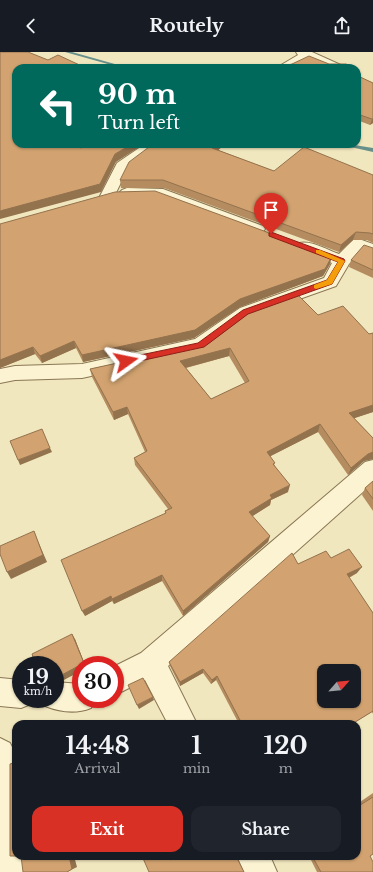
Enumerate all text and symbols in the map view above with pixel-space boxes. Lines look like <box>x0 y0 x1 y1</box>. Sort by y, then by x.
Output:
icon: back <box>20 15 42 37</box>
text: Routely <box>149 15 224 37</box>
icon: share <box>331 15 353 37</box>
text: 90 m <box>98 77 176 112</box>
icon: left <box>32 80 84 132</box>
text: Turn left <box>98 112 180 134</box>
pin <box>254 193 288 234</box>
icon: arrive <box>260 199 282 221</box>
position arrow <box>105 340 147 382</box>
speed limit sign: 30 <box>72 656 124 708</box>
north arrow <box>317 664 361 708</box>
map controls <box>317 664 361 708</box>
text: 19 <box>27 665 49 689</box>
text: km/h <box>24 685 52 698</box>
text: 14:48 <box>65 731 130 760</box>
text: 1 <box>191 731 202 760</box>
text: 120 <box>264 731 308 760</box>
text: Arrival <box>74 760 120 777</box>
text: min <box>183 760 210 777</box>
text: m <box>279 760 293 777</box>
button: Exit <box>32 806 183 852</box>
button: Share <box>191 806 341 852</box>

